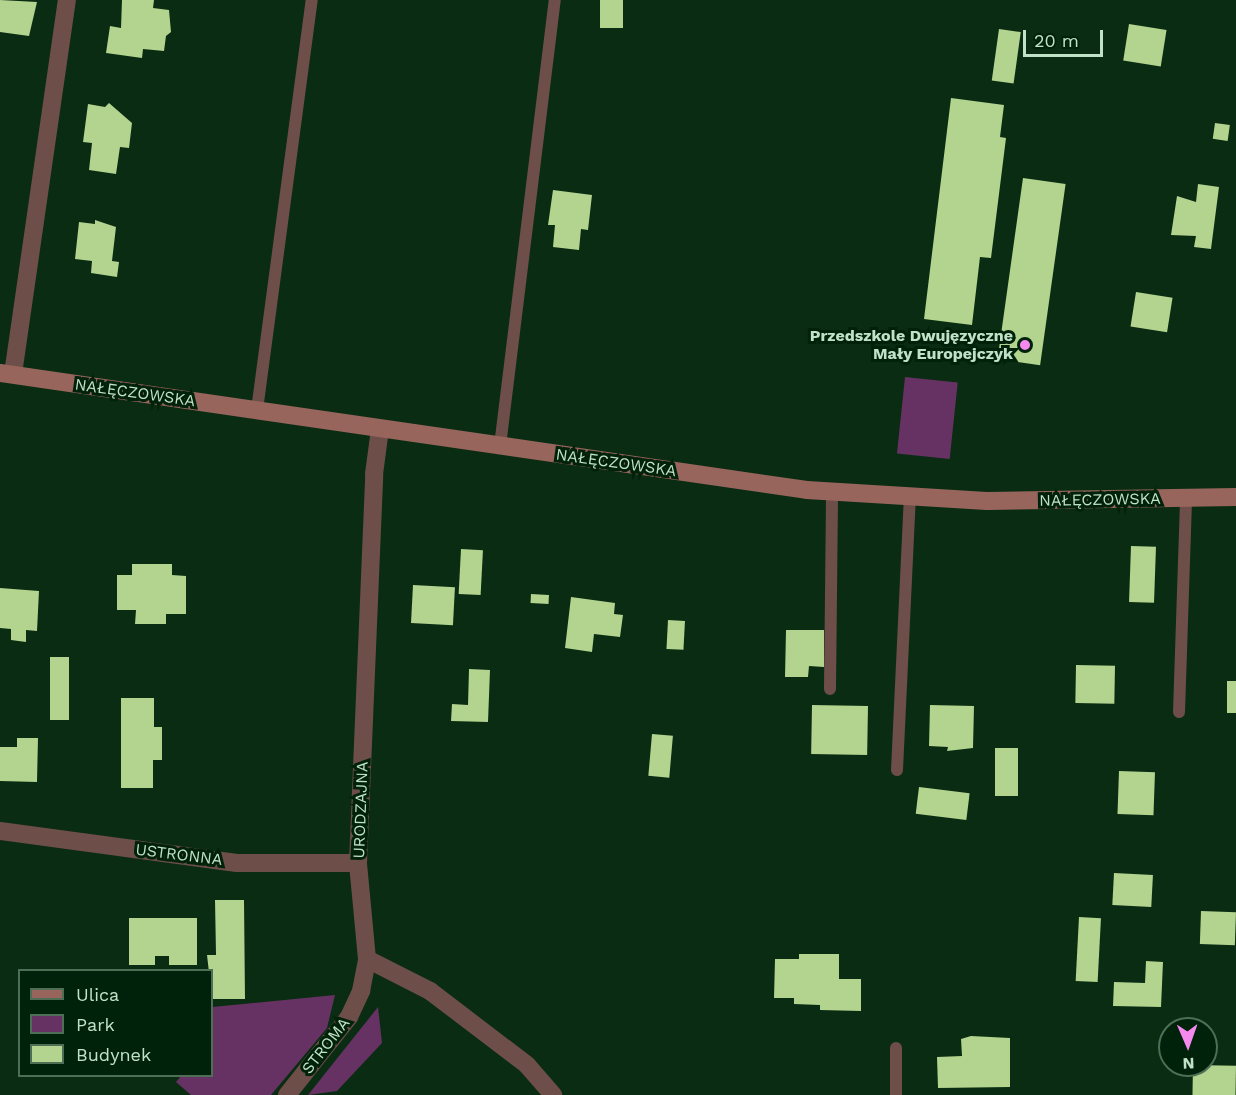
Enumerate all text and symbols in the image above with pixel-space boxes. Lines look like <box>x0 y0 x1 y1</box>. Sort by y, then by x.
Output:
scale bar <box>1026 18 1106 56</box>
text: 20 m <box>1034 30 1079 51</box>
place label: Przedszkole Dwujęzyczne Mały Europejczyk <box>810 326 1013 364</box>
marker: Przedszkole Dwujęzyczne Mały Europejczyk <box>1018 338 1032 352</box>
street label: NAŁĘCZOWSKA <box>73 375 197 411</box>
street label: NAŁĘCZOWSKA <box>554 445 678 481</box>
street label: NAŁĘCZOWSKA <box>1039 489 1161 511</box>
street label: URODZAJNA <box>350 761 372 859</box>
street label: USTRONNA <box>134 840 224 870</box>
legend <box>18 969 213 1077</box>
text: Ulica <box>76 984 119 1005</box>
text: Park <box>76 1014 115 1035</box>
street label: STROMA <box>298 1014 354 1078</box>
north arrow <box>1158 1017 1218 1077</box>
text: Budynek <box>76 1044 151 1065</box>
text: N <box>1182 1054 1195 1073</box>

